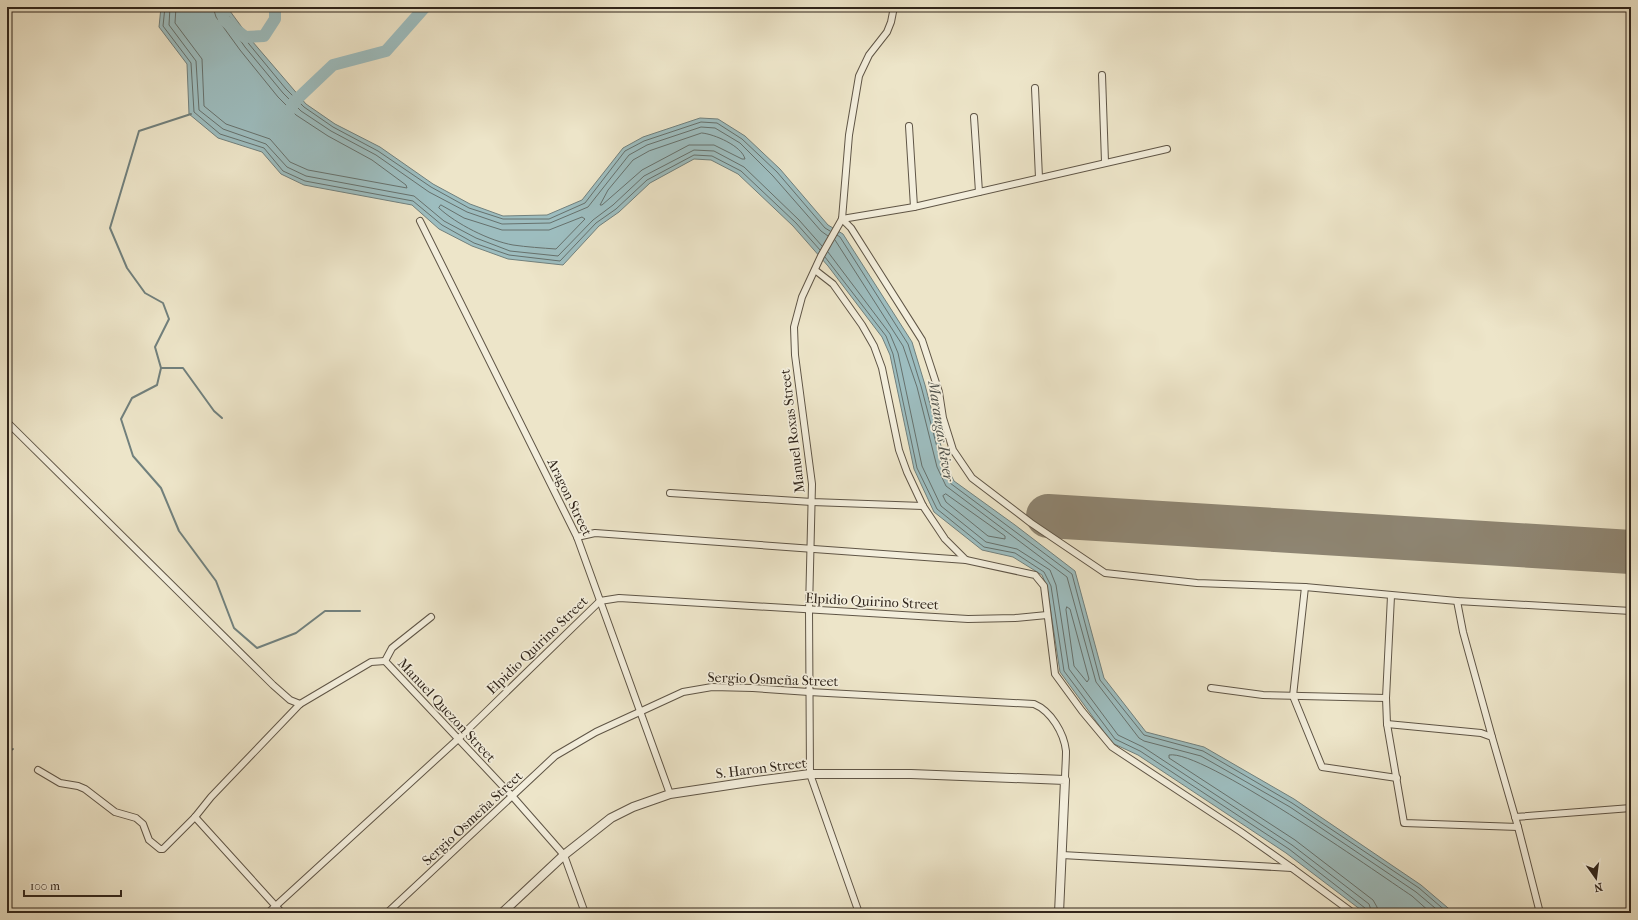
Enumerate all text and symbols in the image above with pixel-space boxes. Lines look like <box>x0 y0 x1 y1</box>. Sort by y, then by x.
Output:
street label: Manuel Roxas Street <box>776 368 809 494</box>
water label: Marangas River <box>924 379 958 484</box>
street label: Aragon Street <box>543 455 596 539</box>
street label: Elpidio Quirino Street <box>805 590 939 613</box>
street label: Elpidio Quirino Street <box>483 593 591 698</box>
street label: Manuel Quezon Street <box>394 655 499 766</box>
street label: Sergio Osmeña Street <box>707 669 839 690</box>
street label: S. Haron Street <box>715 754 807 783</box>
street label: Sergio Osmeña Street <box>419 767 526 869</box>
north arrow <box>1576 858 1616 898</box>
scale bar <box>24 872 121 898</box>
text: 100 m <box>30 879 60 893</box>
text: N <box>1592 880 1604 895</box>

